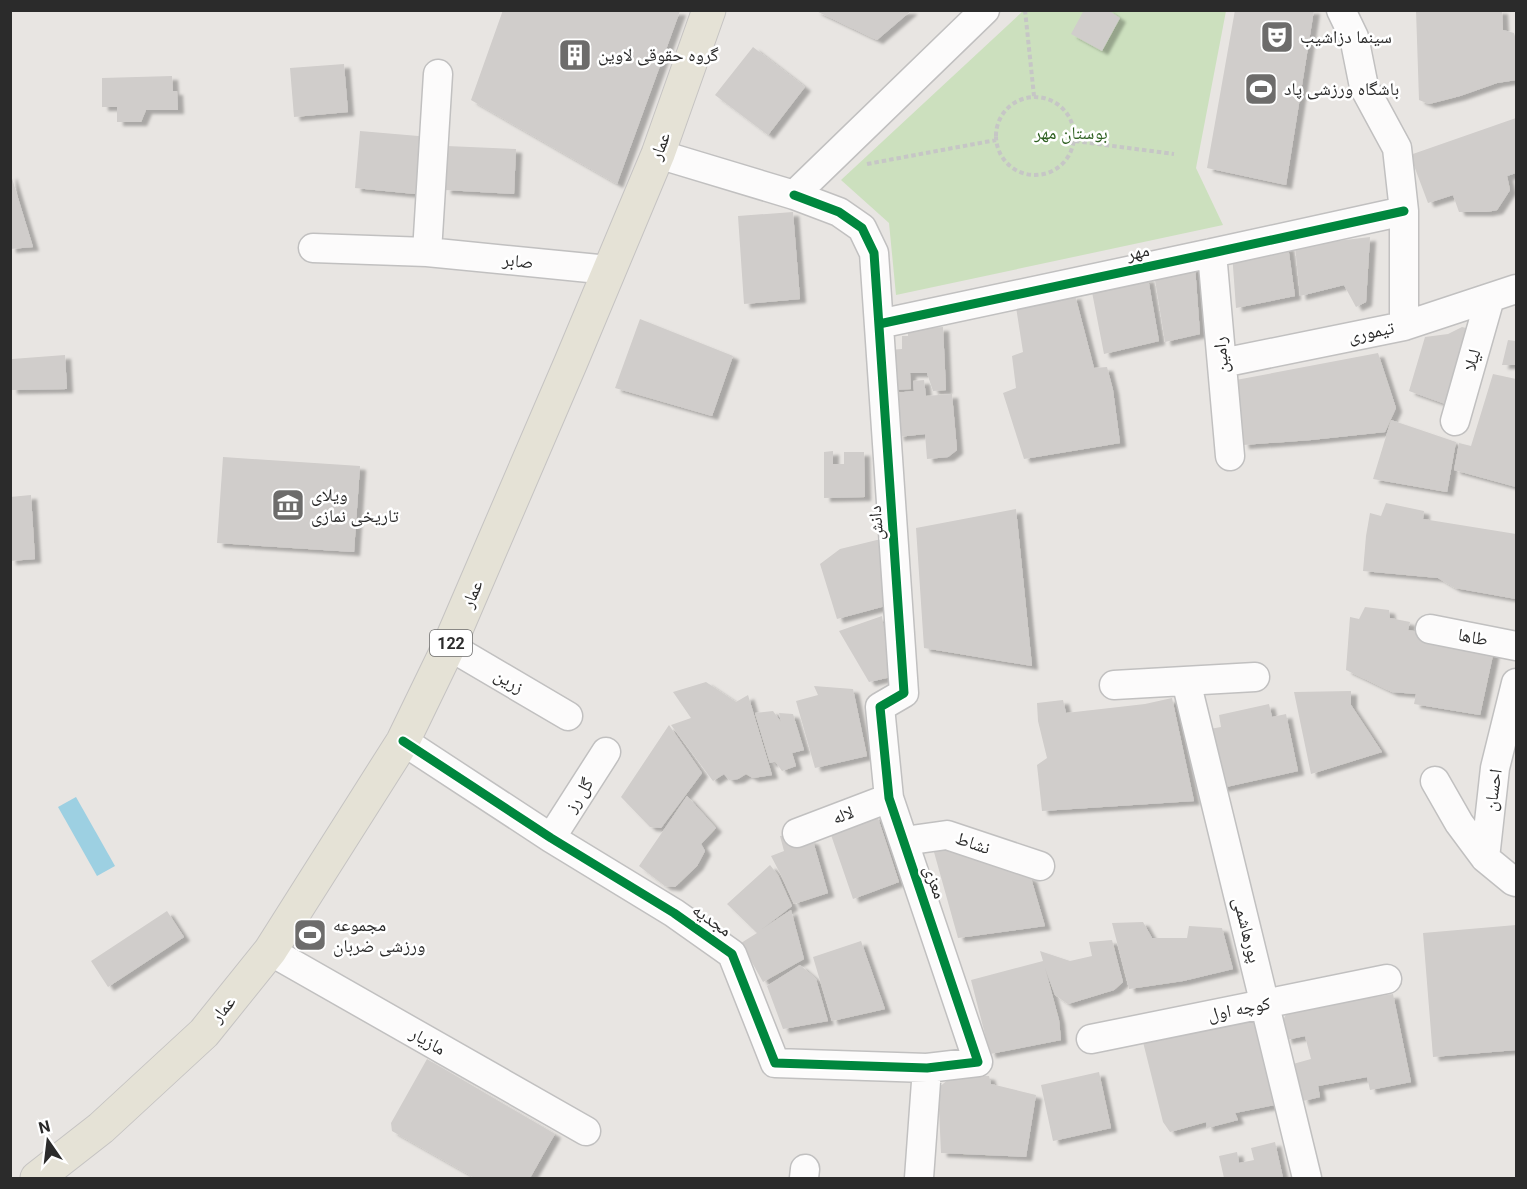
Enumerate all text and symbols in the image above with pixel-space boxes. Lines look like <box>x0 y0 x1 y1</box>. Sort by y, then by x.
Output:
theatre icon: سینما دزاشیب <box>1259 19 1295 55</box>
place label: سینما دزاشیب <box>1300 26 1392 48</box>
building icon: گروه حقوقی لاوین <box>557 37 593 73</box>
place label: گروه حقوقی لاوین <box>598 44 719 66</box>
sports icon: باشگاه ورزشی پاد <box>1243 71 1279 107</box>
place label: باشگاه ورزشی پاد <box>1284 78 1399 100</box>
park label: بوستان مهر <box>1033 122 1108 144</box>
street label: عمار <box>644 129 674 164</box>
street label: مهر <box>1124 239 1151 264</box>
street label: صابر <box>501 248 535 273</box>
street label: تیموری <box>1346 316 1396 348</box>
street label: رامین <box>1208 336 1234 374</box>
street label: لیلا <box>1458 347 1485 373</box>
place label: ویلای تاریخی نمازی <box>311 484 399 527</box>
museum icon: ویلای تاریخی نمازی <box>270 487 306 523</box>
street label: دانش <box>864 505 888 541</box>
street label: عمار <box>456 577 487 612</box>
street label: طاها <box>1456 623 1490 650</box>
road number: 122 <box>430 630 472 656</box>
street label: زرین <box>490 664 528 698</box>
street label: احسان <box>1479 767 1507 813</box>
street label: گل رز <box>559 773 598 817</box>
street label: لاله <box>829 801 857 828</box>
street label: نشاط <box>953 827 993 858</box>
street label: معزی <box>919 862 951 902</box>
street label: پورهاشمی <box>1228 895 1266 965</box>
street label: مجدیه <box>688 899 736 941</box>
place label: مجموعه ورزشی ضربان <box>333 914 425 957</box>
sports icon: مجموعه ورزشی ضربان <box>292 917 328 953</box>
street label: عمار <box>205 991 240 1027</box>
street label: کوچه اول <box>1206 992 1273 1026</box>
street label: مازیار <box>406 1022 450 1059</box>
north arrow <box>18 1111 78 1171</box>
text: N <box>37 1116 52 1138</box>

